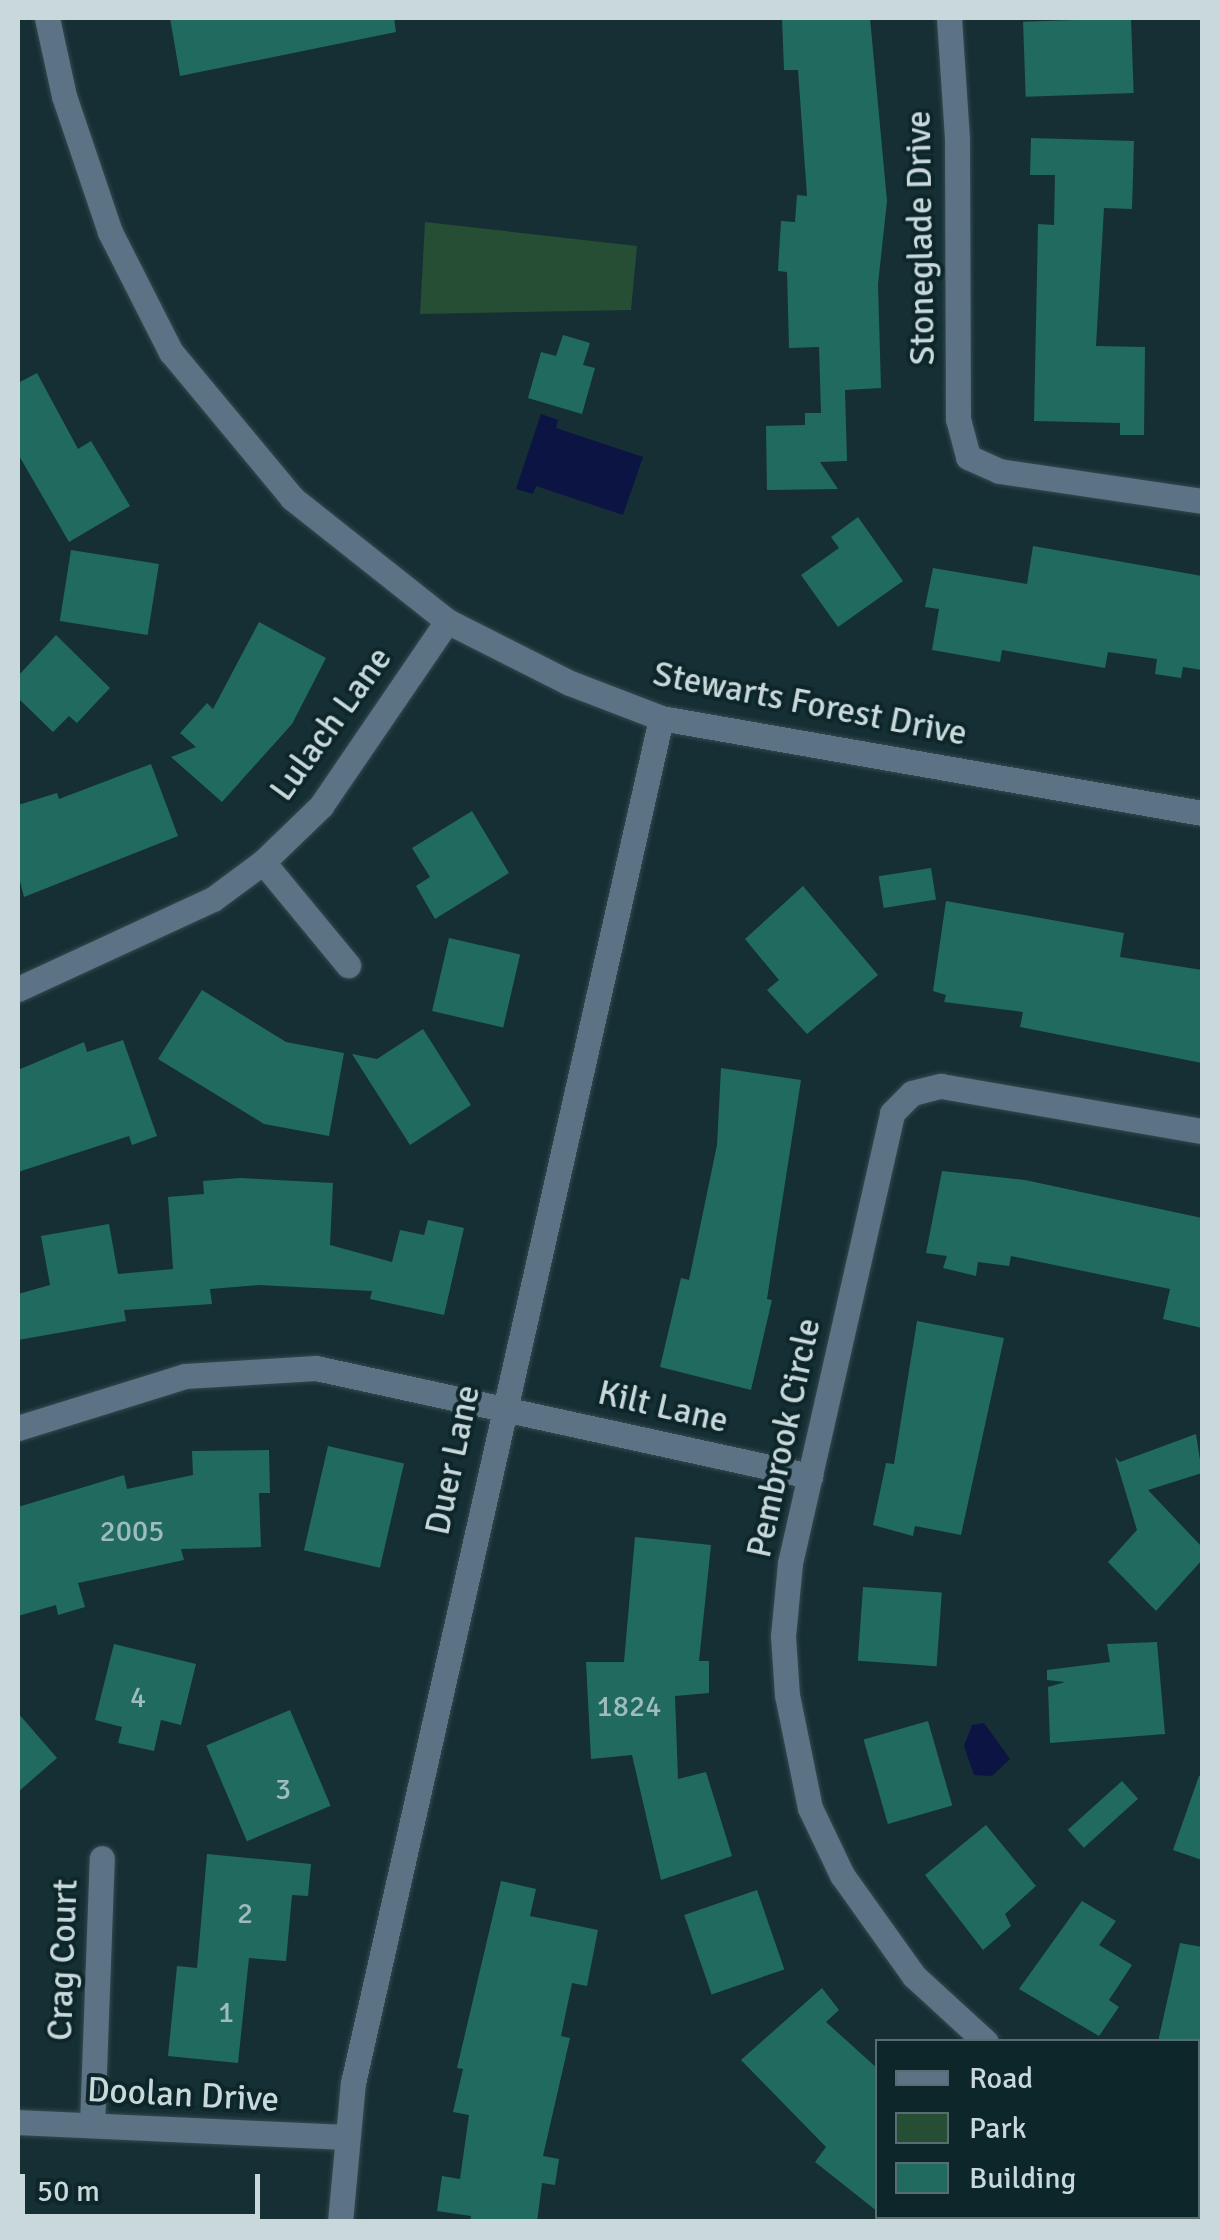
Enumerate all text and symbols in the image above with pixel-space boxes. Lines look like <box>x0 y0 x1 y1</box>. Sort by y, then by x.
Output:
street label: Stoneglade Drive <box>898 110 944 366</box>
street label: Lulach Lane <box>261 639 401 809</box>
street label: Stewarts Forest Drive <box>650 653 970 755</box>
street label: Pembrook Circle <box>738 1315 830 1561</box>
street label: Kilt Lane <box>594 1372 732 1442</box>
street label: Duer Lane <box>417 1381 489 1539</box>
house number: 2005 <box>100 1514 164 1550</box>
house number: 4 <box>130 1680 146 1716</box>
house number: 1824 <box>597 1689 661 1725</box>
house number: 3 <box>275 1772 291 1808</box>
street label: Crag Court <box>39 1878 87 2042</box>
house number: 2 <box>237 1896 253 1932</box>
house number: 1 <box>218 1995 234 2031</box>
legend <box>875 2039 1200 2219</box>
text: Road <box>969 2060 1033 2097</box>
street label: Doolan Drive <box>86 2069 280 2121</box>
text: Park <box>969 2110 1027 2147</box>
scale bar <box>25 2154 265 2216</box>
text: Building <box>969 2160 1076 2197</box>
text: 50 m <box>37 2173 100 2210</box>

